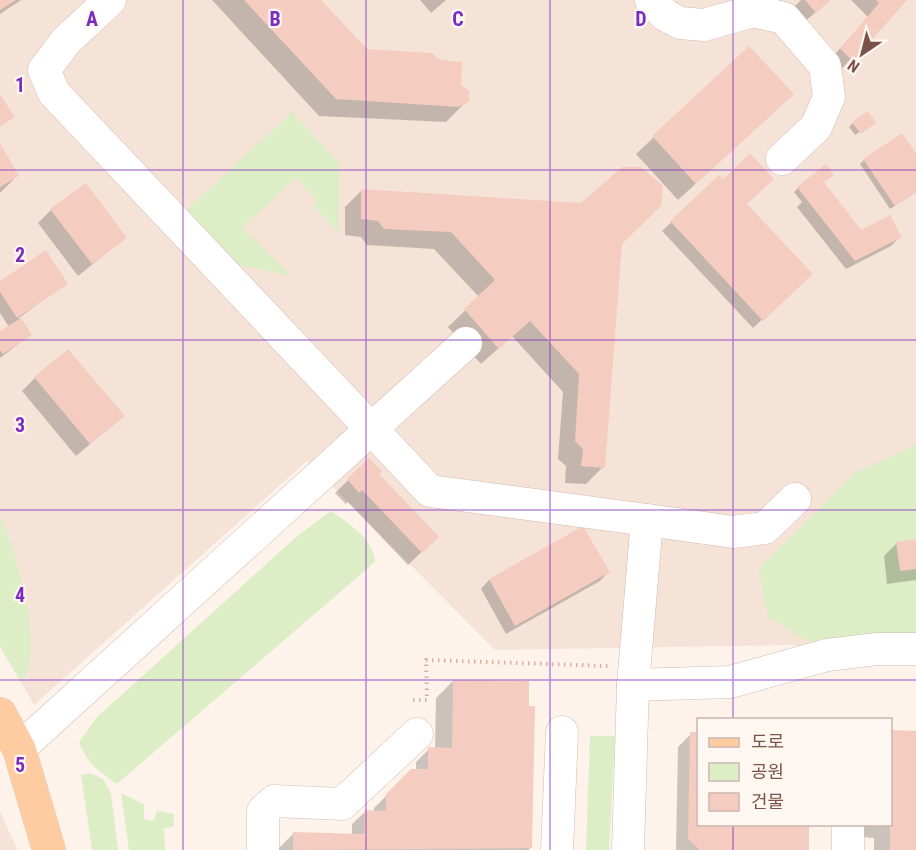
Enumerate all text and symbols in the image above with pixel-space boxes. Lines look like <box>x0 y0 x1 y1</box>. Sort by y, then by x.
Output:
text: A <box>86 7 98 31</box>
text: B <box>269 7 281 31</box>
text: C <box>452 7 464 31</box>
text: D <box>635 7 647 31</box>
north arrow <box>832 24 892 84</box>
text: N <box>844 55 863 76</box>
text: 1 <box>15 73 25 97</box>
text: 2 <box>15 243 25 267</box>
text: 3 <box>15 413 25 437</box>
text: 4 <box>15 583 25 607</box>
legend <box>697 718 892 826</box>
text: 도로 <box>751 731 784 752</box>
text: 5 <box>15 753 25 777</box>
text: 공원 <box>751 761 784 782</box>
text: 건물 <box>751 791 784 812</box>

